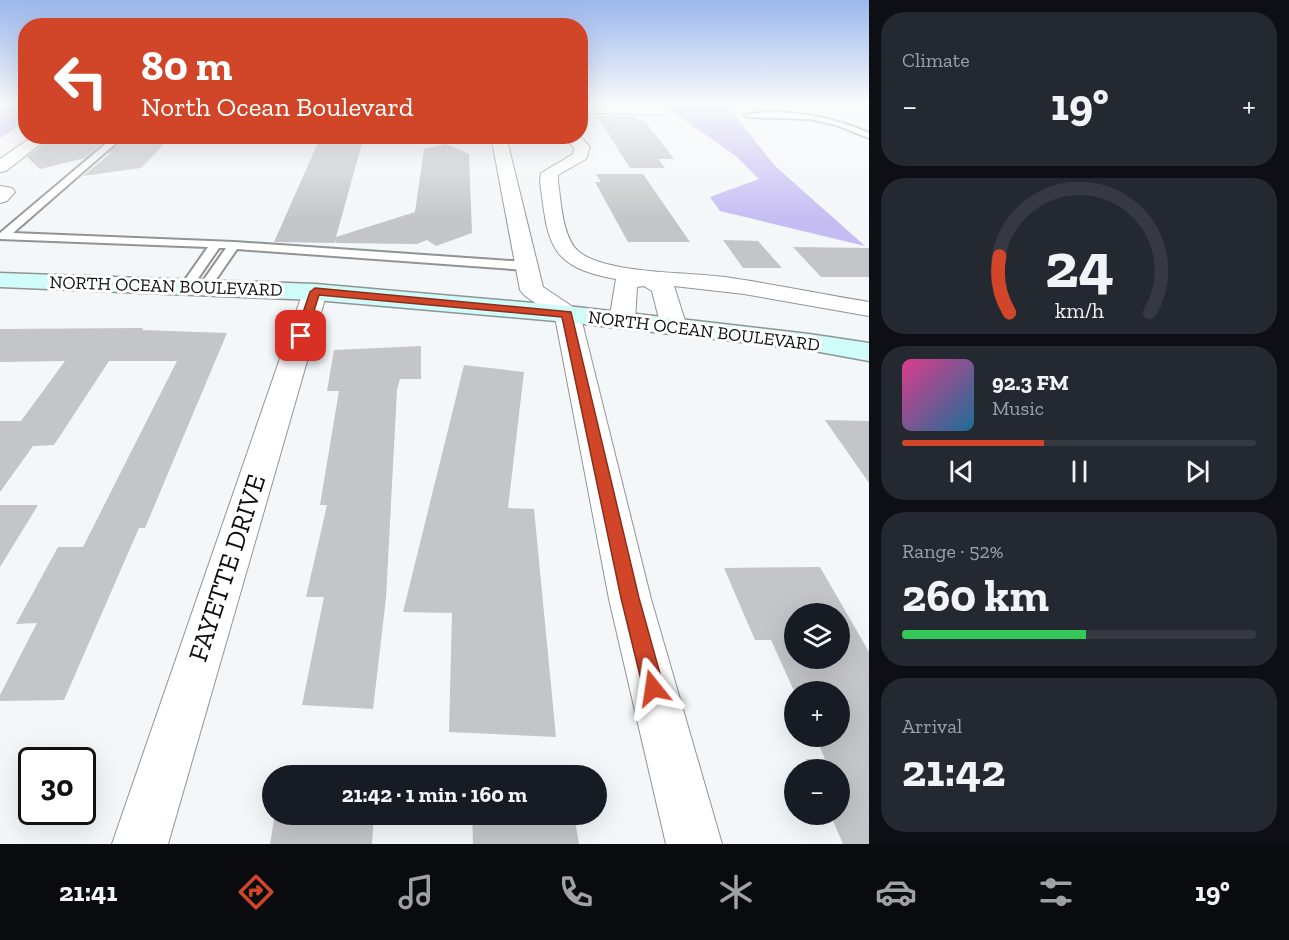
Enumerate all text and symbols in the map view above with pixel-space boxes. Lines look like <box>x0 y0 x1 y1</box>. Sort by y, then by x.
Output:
text: 80 m <box>141 40 232 91</box>
icon: left <box>42 42 120 120</box>
text: Climate <box>902 48 970 72</box>
text: 19° <box>1051 78 1109 132</box>
text: − <box>902 86 917 125</box>
text: + <box>1242 86 1256 125</box>
text: North Ocean Boulevard <box>141 91 414 123</box>
text: 24 <box>1044 228 1114 303</box>
street label: NORTH OCEAN BOULEVARD <box>49 271 283 301</box>
text: km/h <box>1055 298 1103 323</box>
street label: NORTH OCEAN BOULEVARD <box>587 306 821 356</box>
pin <box>275 310 326 361</box>
icon: arrive <box>284 319 317 352</box>
text: 92.3 FM <box>992 369 1069 396</box>
text: Music <box>992 396 1044 420</box>
icon: previous <box>945 455 978 488</box>
icon: pause <box>1063 455 1096 488</box>
icon: next <box>1181 455 1214 488</box>
street label: FAYETTE DRIVE <box>182 471 272 665</box>
text: Range · 52% <box>902 539 1004 563</box>
text: 260 km <box>902 569 1049 623</box>
map controls <box>784 603 850 825</box>
button: layers <box>784 603 850 669</box>
position arrow <box>621 656 685 720</box>
button: + <box>784 681 850 747</box>
text: Arrival <box>902 714 962 738</box>
text: 21:42 <box>902 744 1005 798</box>
speed limit sign: 30 <box>18 747 96 825</box>
button: − <box>784 759 850 825</box>
text: 21:42 · 1 min · 160 m <box>342 781 527 808</box>
icon: directions <box>235 871 277 913</box>
icon: music <box>395 871 437 913</box>
icon: phone <box>555 871 597 913</box>
icon: climate <box>715 871 757 913</box>
icon: car <box>875 871 917 913</box>
icon: filters <box>1035 871 1077 913</box>
text: 21:41 <box>59 876 117 908</box>
text: 19° <box>1195 876 1230 908</box>

